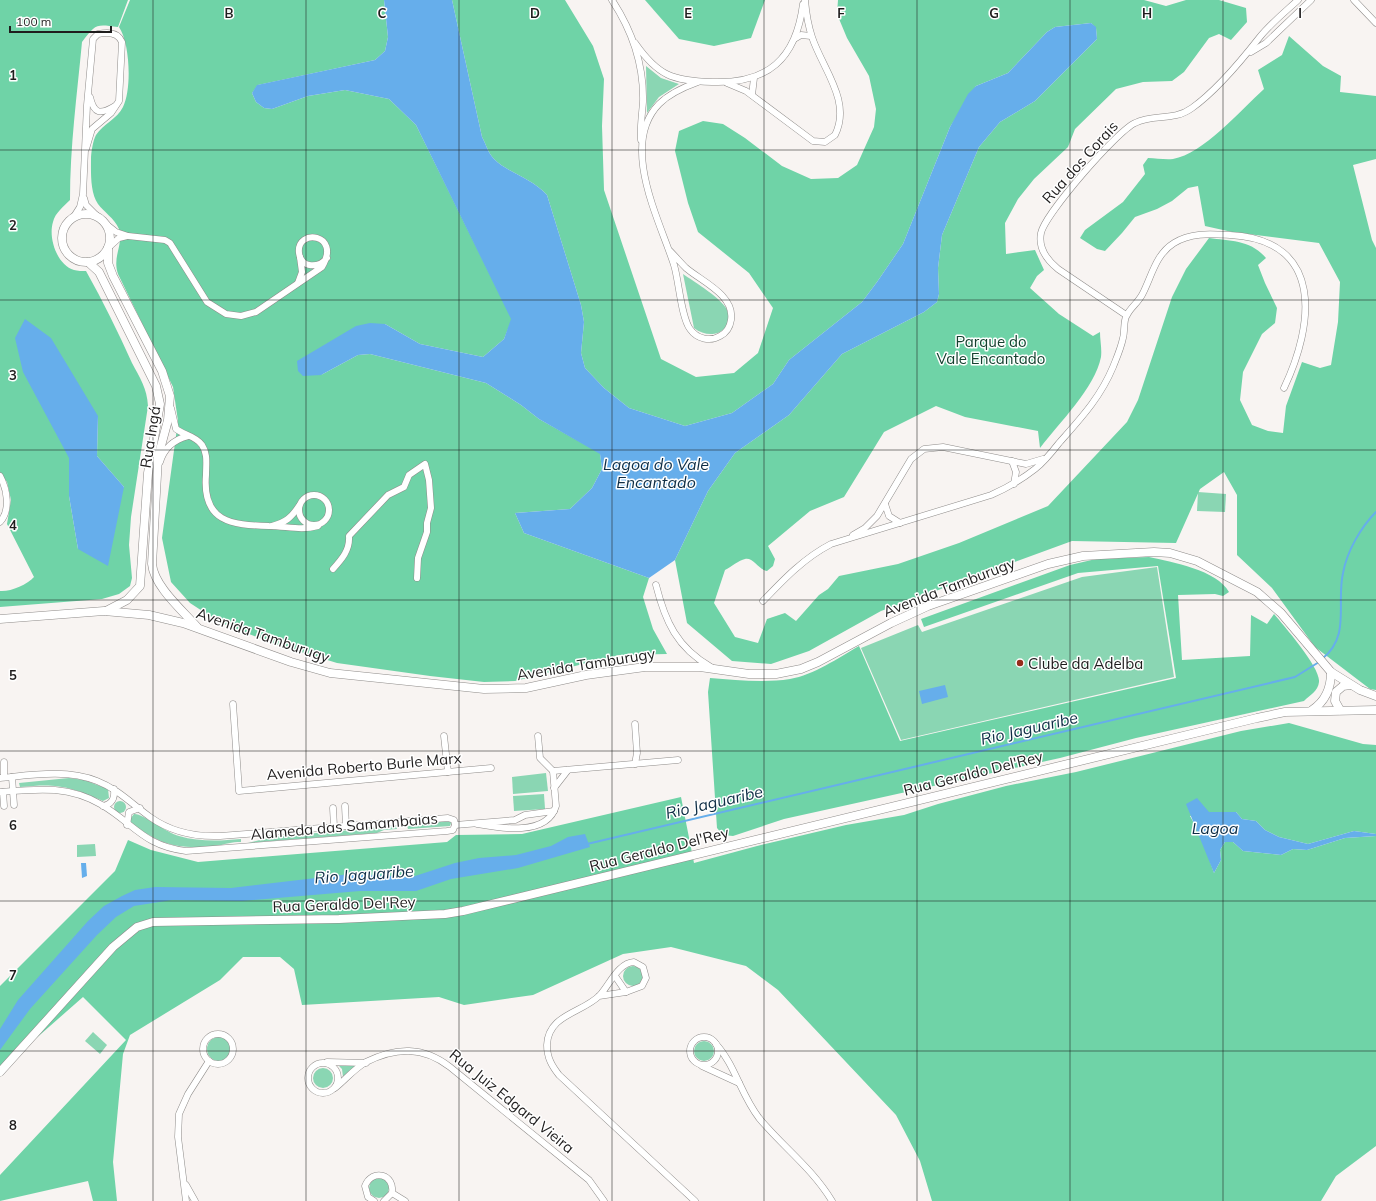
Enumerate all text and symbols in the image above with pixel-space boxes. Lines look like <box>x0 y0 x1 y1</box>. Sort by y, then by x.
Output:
text: B <box>225 5 234 21</box>
text: C <box>378 5 387 21</box>
text: D <box>530 5 540 21</box>
text: E <box>684 5 692 21</box>
text: F <box>837 5 845 21</box>
text: G <box>989 5 999 21</box>
text: H <box>1142 5 1152 21</box>
text: I <box>1298 5 1302 21</box>
scale bar <box>10 8 111 34</box>
text: 100 m <box>16 14 51 29</box>
text: 1 <box>9 67 17 83</box>
street label: Rua dos Corais <box>1038 117 1122 207</box>
text: 2 <box>9 217 17 233</box>
park label: Parque do Vale Encantado <box>937 332 1045 368</box>
text: 3 <box>9 367 17 383</box>
street label: Rua Ingá <box>136 405 164 469</box>
water label: Lagoa do Vale Encantado <box>603 454 709 492</box>
text: 4 <box>9 517 17 533</box>
street label: Avenida Tamburugy <box>880 553 1018 621</box>
street label: Avenida Tamburugy <box>194 603 332 667</box>
street label: Avenida Tamburugy <box>515 644 657 684</box>
place label: Clube da Adelba <box>1028 654 1143 673</box>
marker: Clube da Adelba <box>1015 658 1025 668</box>
text: 5 <box>9 667 17 683</box>
water label: Rio Jaguaribe <box>978 707 1080 749</box>
street label: Rua Geraldo Del'Rey <box>901 746 1045 800</box>
street label: Avenida Roberto Burle Marx <box>266 748 462 784</box>
water label: Rio Jaguaribe <box>663 781 765 823</box>
street label: Alameda das Samambaias <box>250 808 438 844</box>
text: 6 <box>9 817 17 833</box>
water label: Lagoa <box>1192 818 1239 838</box>
street label: Rua Geraldo Del'Rey <box>587 822 731 876</box>
water label: Rio Jaguaribe <box>314 861 415 887</box>
street label: Rua Geraldo Del'Rey <box>272 892 416 916</box>
text: 7 <box>9 967 17 983</box>
street label: Rua Juiz Edgard Vieira <box>446 1045 578 1157</box>
text: 8 <box>9 1117 17 1133</box>

